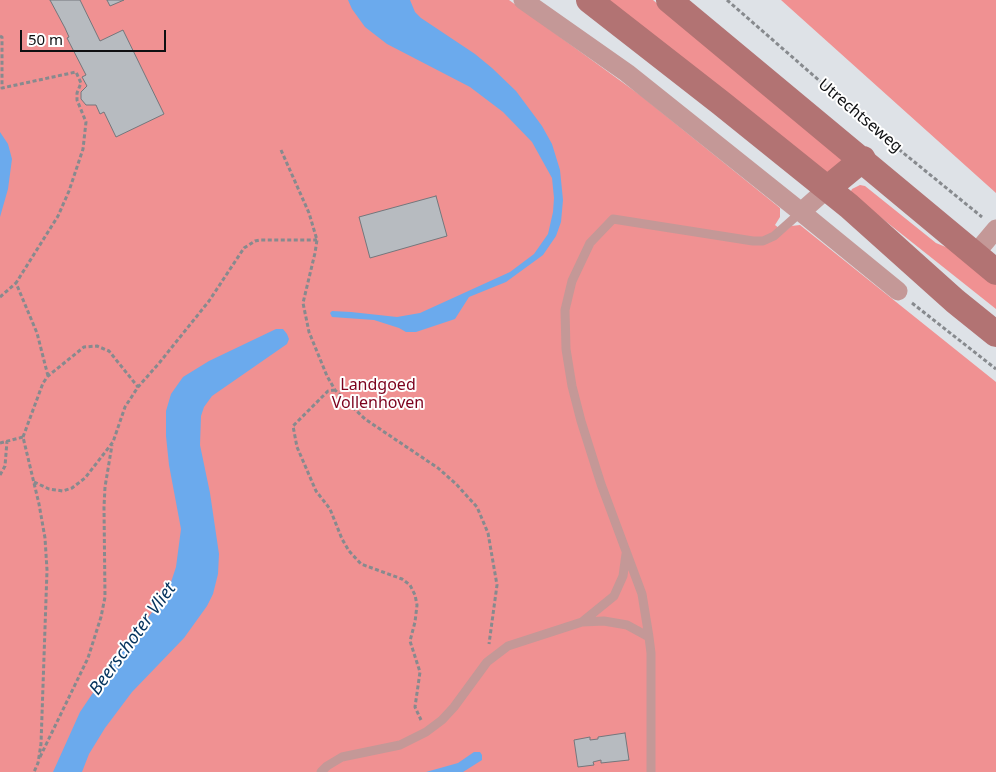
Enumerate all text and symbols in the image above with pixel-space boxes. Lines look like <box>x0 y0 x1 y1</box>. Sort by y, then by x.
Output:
scale bar <box>22 20 169 52</box>
text: 50 m <box>28 29 63 49</box>
street label: Utrechtseweg <box>814 75 906 157</box>
park label: Landgoed Vollenhoven <box>332 375 424 413</box>
water label: Beerschoter Vliet <box>85 579 181 699</box>

